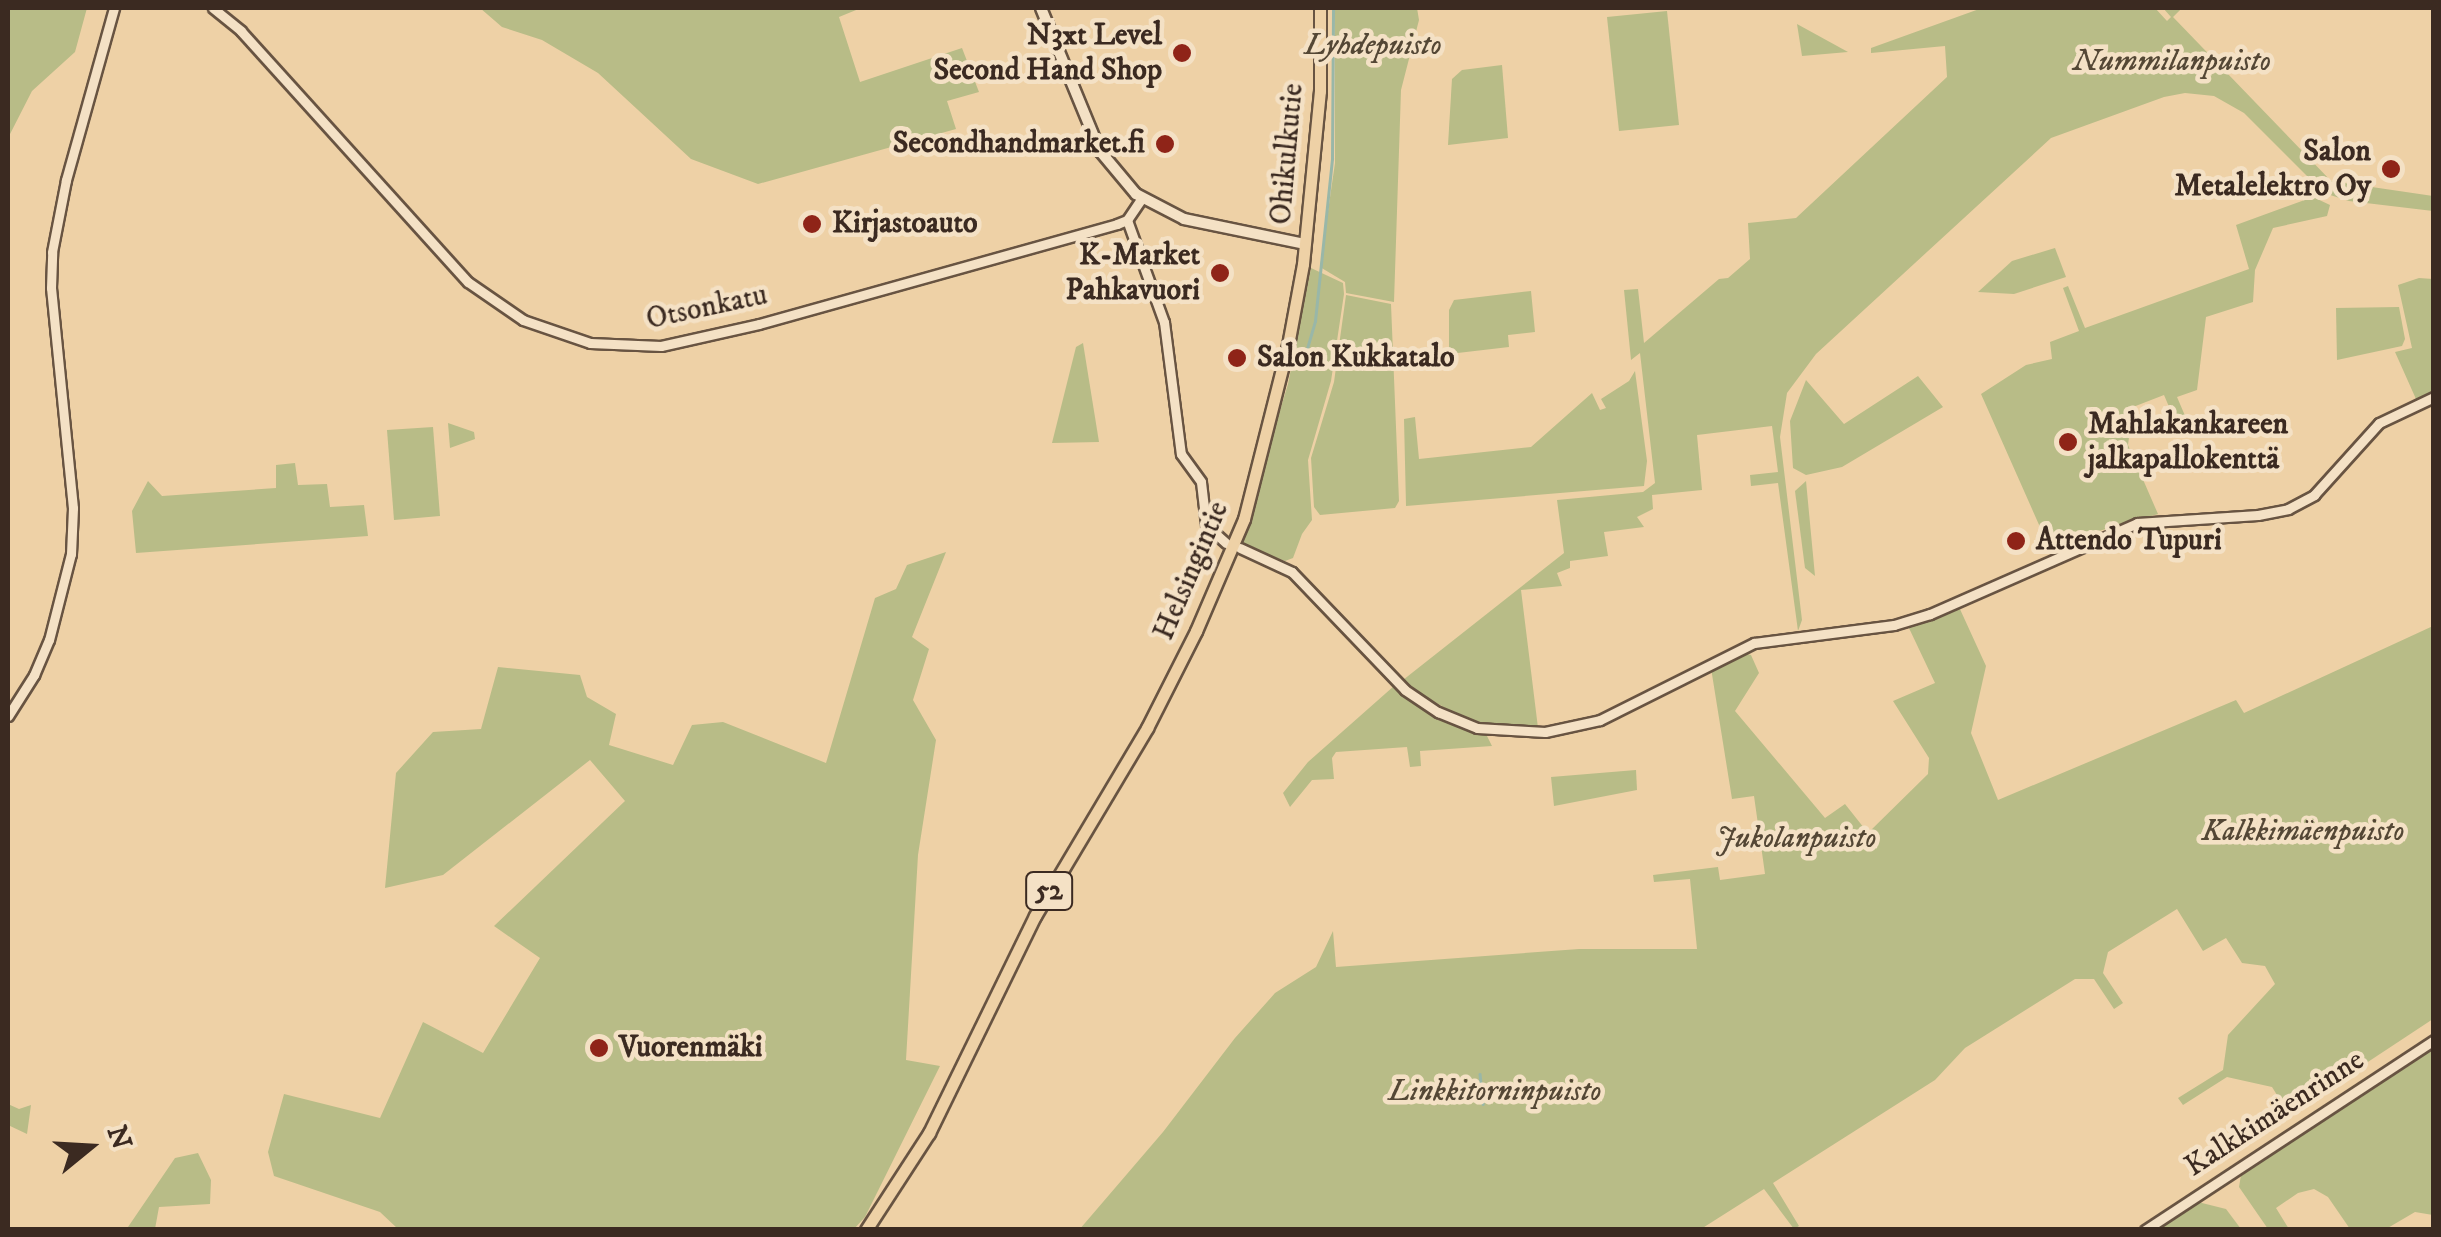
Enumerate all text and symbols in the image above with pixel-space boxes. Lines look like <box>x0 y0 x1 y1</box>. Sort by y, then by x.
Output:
place label: N3xt Level Second Hand Shop <box>933 18 1162 88</box>
park label: Lyhdepuisto <box>1304 28 1442 64</box>
marker: N3xt Level Second Hand Shop <box>1171 42 1193 64</box>
park label: Nummilanpuisto <box>2073 44 2271 80</box>
street label: Ohikulkutie <box>1264 82 1312 226</box>
place label: Secondhandmarket.fi <box>893 126 1145 162</box>
marker: Secondhandmarket.fi <box>1154 133 1176 155</box>
place label: Salon Metalelektro Oy <box>2175 134 2371 204</box>
marker: Salon Metalelektro Oy <box>2380 158 2402 180</box>
place label: Kirjastoauto <box>832 206 978 242</box>
marker: Kirjastoauto <box>801 213 823 235</box>
place label: K-Market Pahkavuori <box>1066 238 1200 308</box>
marker: K-Market Pahkavuori <box>1209 262 1231 284</box>
street label: Otsonkatu <box>643 278 771 338</box>
place label: Salon Kukkatalo <box>1257 340 1455 376</box>
marker: Salon Kukkatalo <box>1226 347 1248 369</box>
place label: Mahlakankareen jalkapallokenttä <box>2088 407 2288 478</box>
marker: Mahlakankareen jalkapallokenttä <box>2057 431 2079 453</box>
street label: Helsingintie <box>1147 496 1237 646</box>
place label: Attendo Tupuri <box>2036 523 2222 559</box>
marker: Attendo Tupuri <box>2005 530 2027 552</box>
park label: Kalkkimäenpuisto <box>2202 814 2404 850</box>
park label: Jukolanpuisto <box>1716 821 1876 857</box>
road number: 52 <box>1024 868 1074 914</box>
place label: Vuorenmäki <box>619 1030 763 1066</box>
marker: Vuorenmäki <box>588 1037 610 1059</box>
street label: Kalkkimäenrinne <box>2179 1043 2371 1185</box>
park label: Linkkitorninpuisto <box>1389 1074 1601 1110</box>
north arrow <box>40 1097 140 1197</box>
text: N <box>99 1121 139 1154</box>

